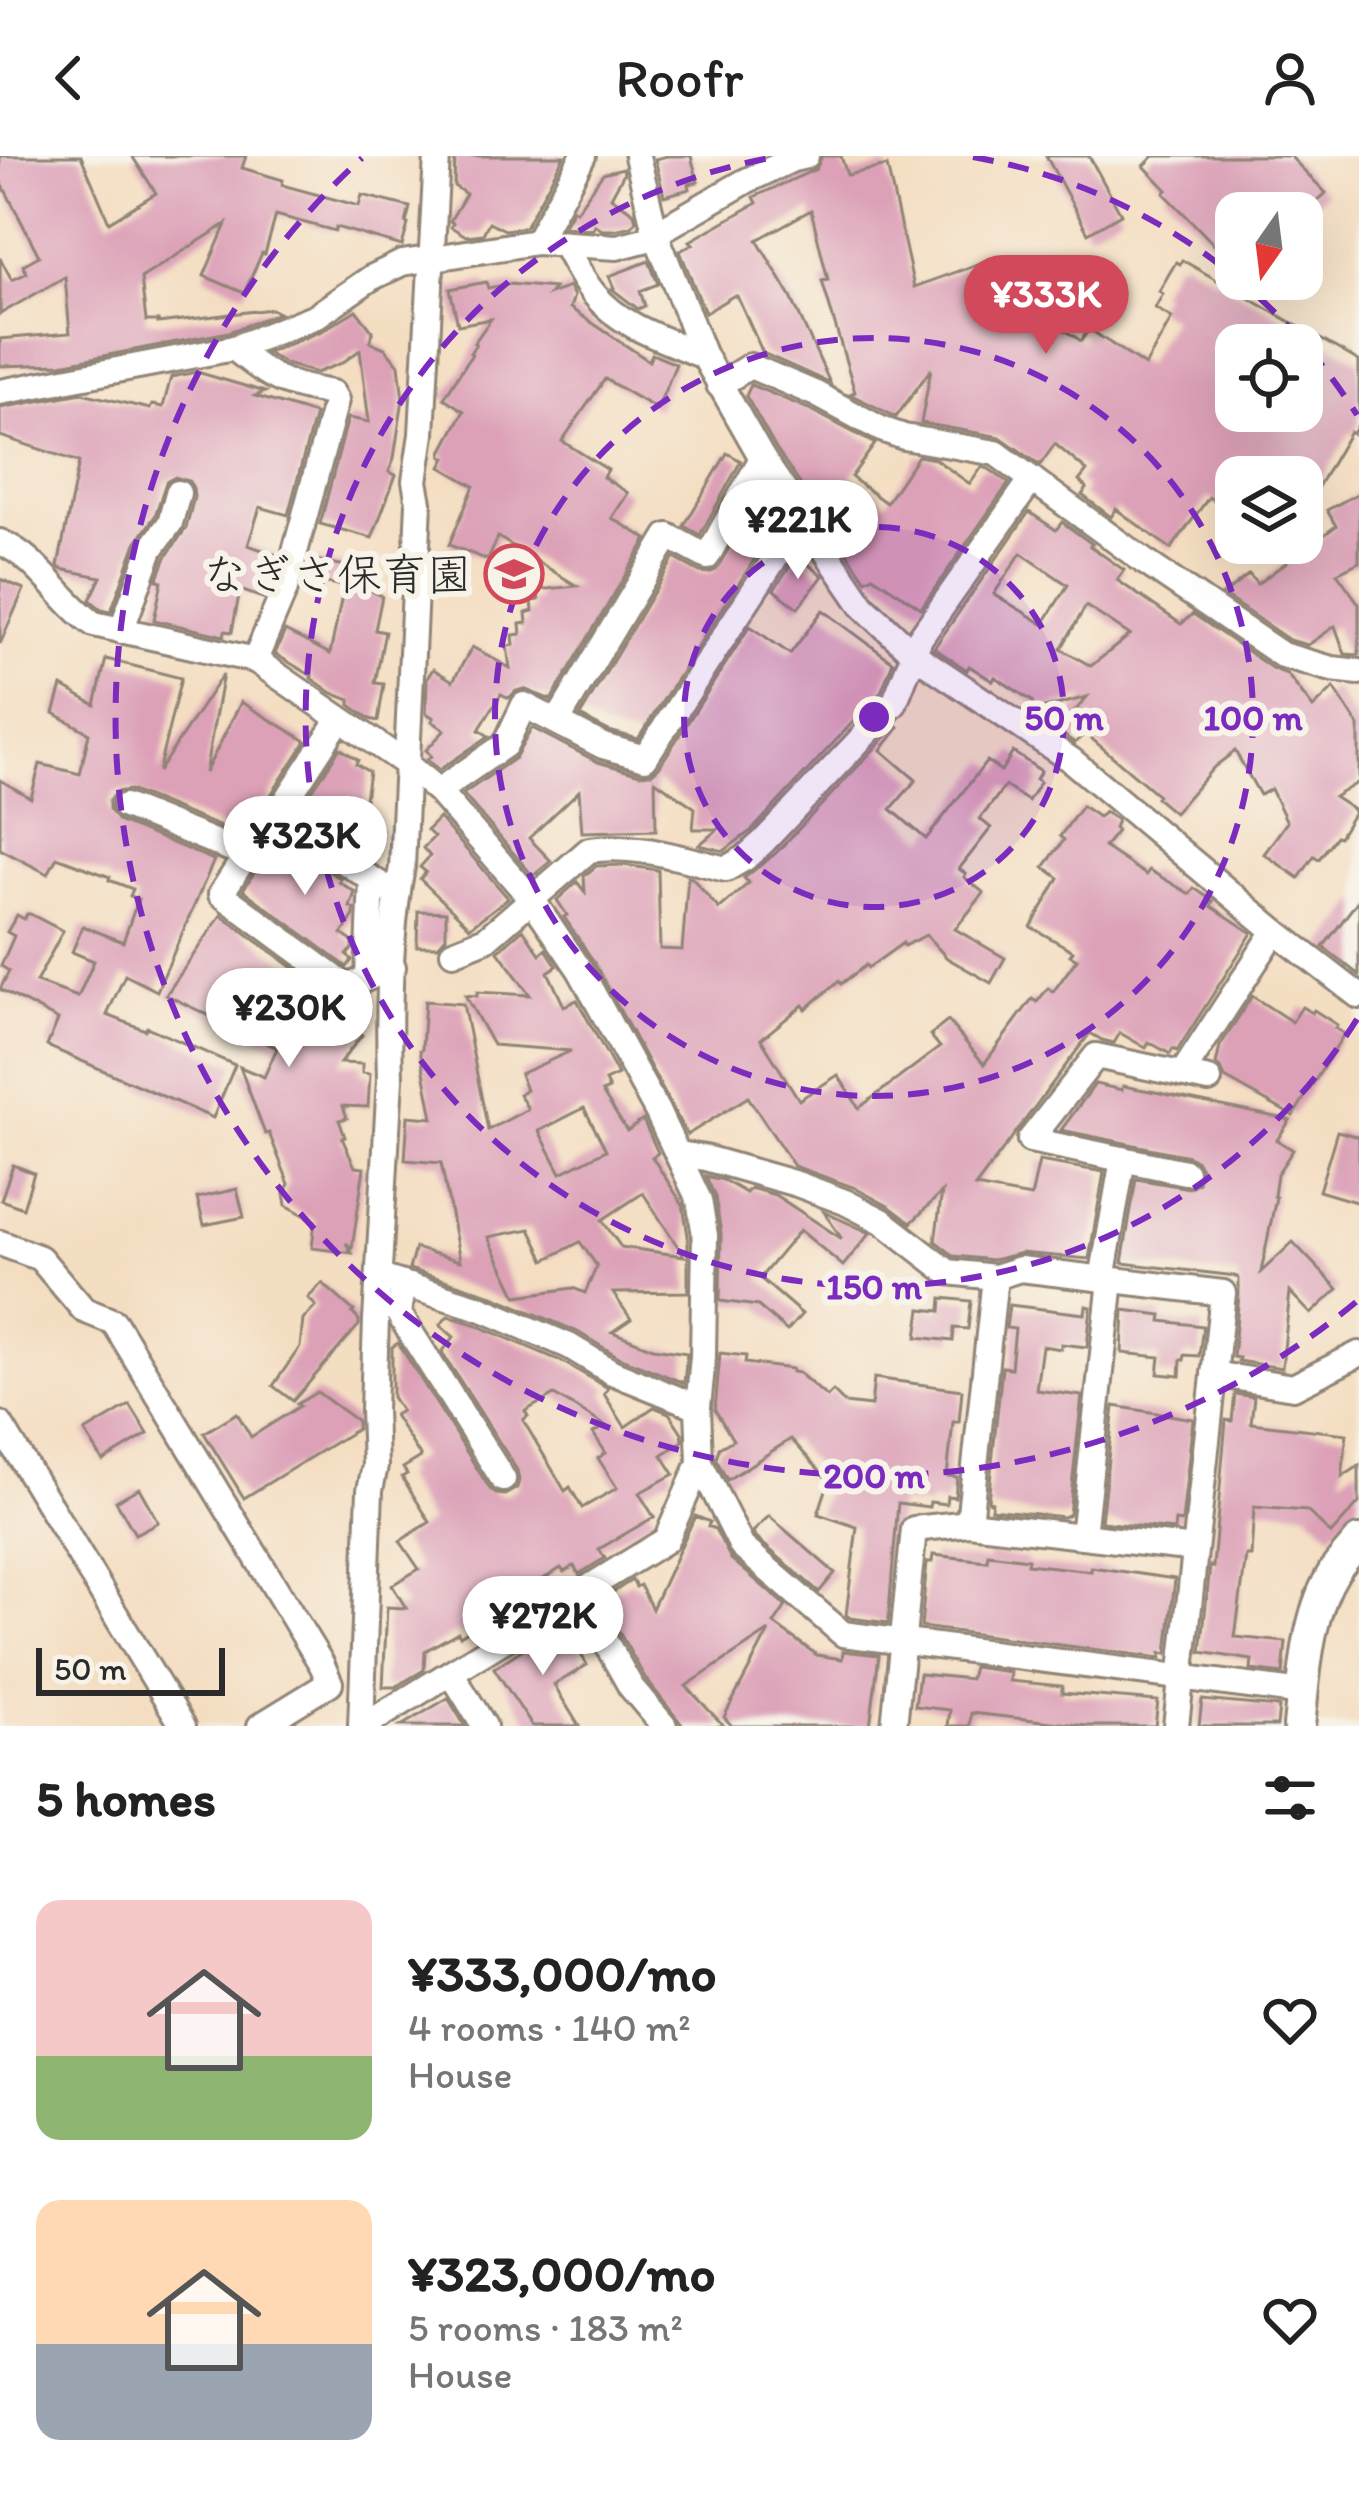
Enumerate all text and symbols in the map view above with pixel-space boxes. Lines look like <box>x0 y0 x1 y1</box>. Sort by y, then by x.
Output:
icon: back <box>36 45 102 111</box>
icon: person <box>1257 45 1323 111</box>
text: Roofr <box>615 46 744 111</box>
north arrow <box>1215 192 1323 300</box>
map controls <box>1215 192 1323 564</box>
pin: ¥333K <box>962 255 1130 357</box>
text: ¥333K <box>991 270 1101 317</box>
button: locate <box>1215 324 1323 432</box>
button: layers <box>1215 456 1323 564</box>
pin: ¥221K <box>714 480 882 582</box>
text: ¥221K <box>745 495 851 542</box>
school or university icon: なぎさ保育園 <box>483 543 545 605</box>
place label: なぎさ保育園 <box>202 547 472 601</box>
centre of rings <box>853 696 895 738</box>
text: 50 m <box>1024 696 1104 739</box>
text: 100 m <box>1203 696 1303 739</box>
pin: ¥323K <box>221 796 389 898</box>
text: ¥323K <box>250 811 360 858</box>
pin: ¥230K <box>205 968 373 1070</box>
text: ¥230K <box>233 983 345 1030</box>
text: 150 m <box>826 1265 923 1308</box>
text: 200 m <box>823 1454 926 1497</box>
pin: ¥272K <box>459 1576 627 1678</box>
text: ¥272K <box>489 1591 597 1638</box>
scale bar <box>36 1642 225 1695</box>
text: 50 m <box>54 1649 127 1688</box>
icon: filters <box>1257 1765 1323 1831</box>
text: 5 homes <box>36 1768 216 1829</box>
text: ¥333,000/mo <box>408 1943 717 2004</box>
icon: home <box>132 1948 276 2092</box>
icon: heart <box>1257 1987 1323 2053</box>
text: 4 rooms · 140 m² <box>408 2004 691 2051</box>
text: House <box>408 2051 512 2098</box>
text: ¥323,000/mo <box>408 2243 716 2304</box>
icon: home <box>132 2248 276 2392</box>
icon: heart <box>1257 2287 1323 2353</box>
text: 5 rooms · 183 m² <box>408 2304 683 2351</box>
text: House <box>408 2351 512 2398</box>

